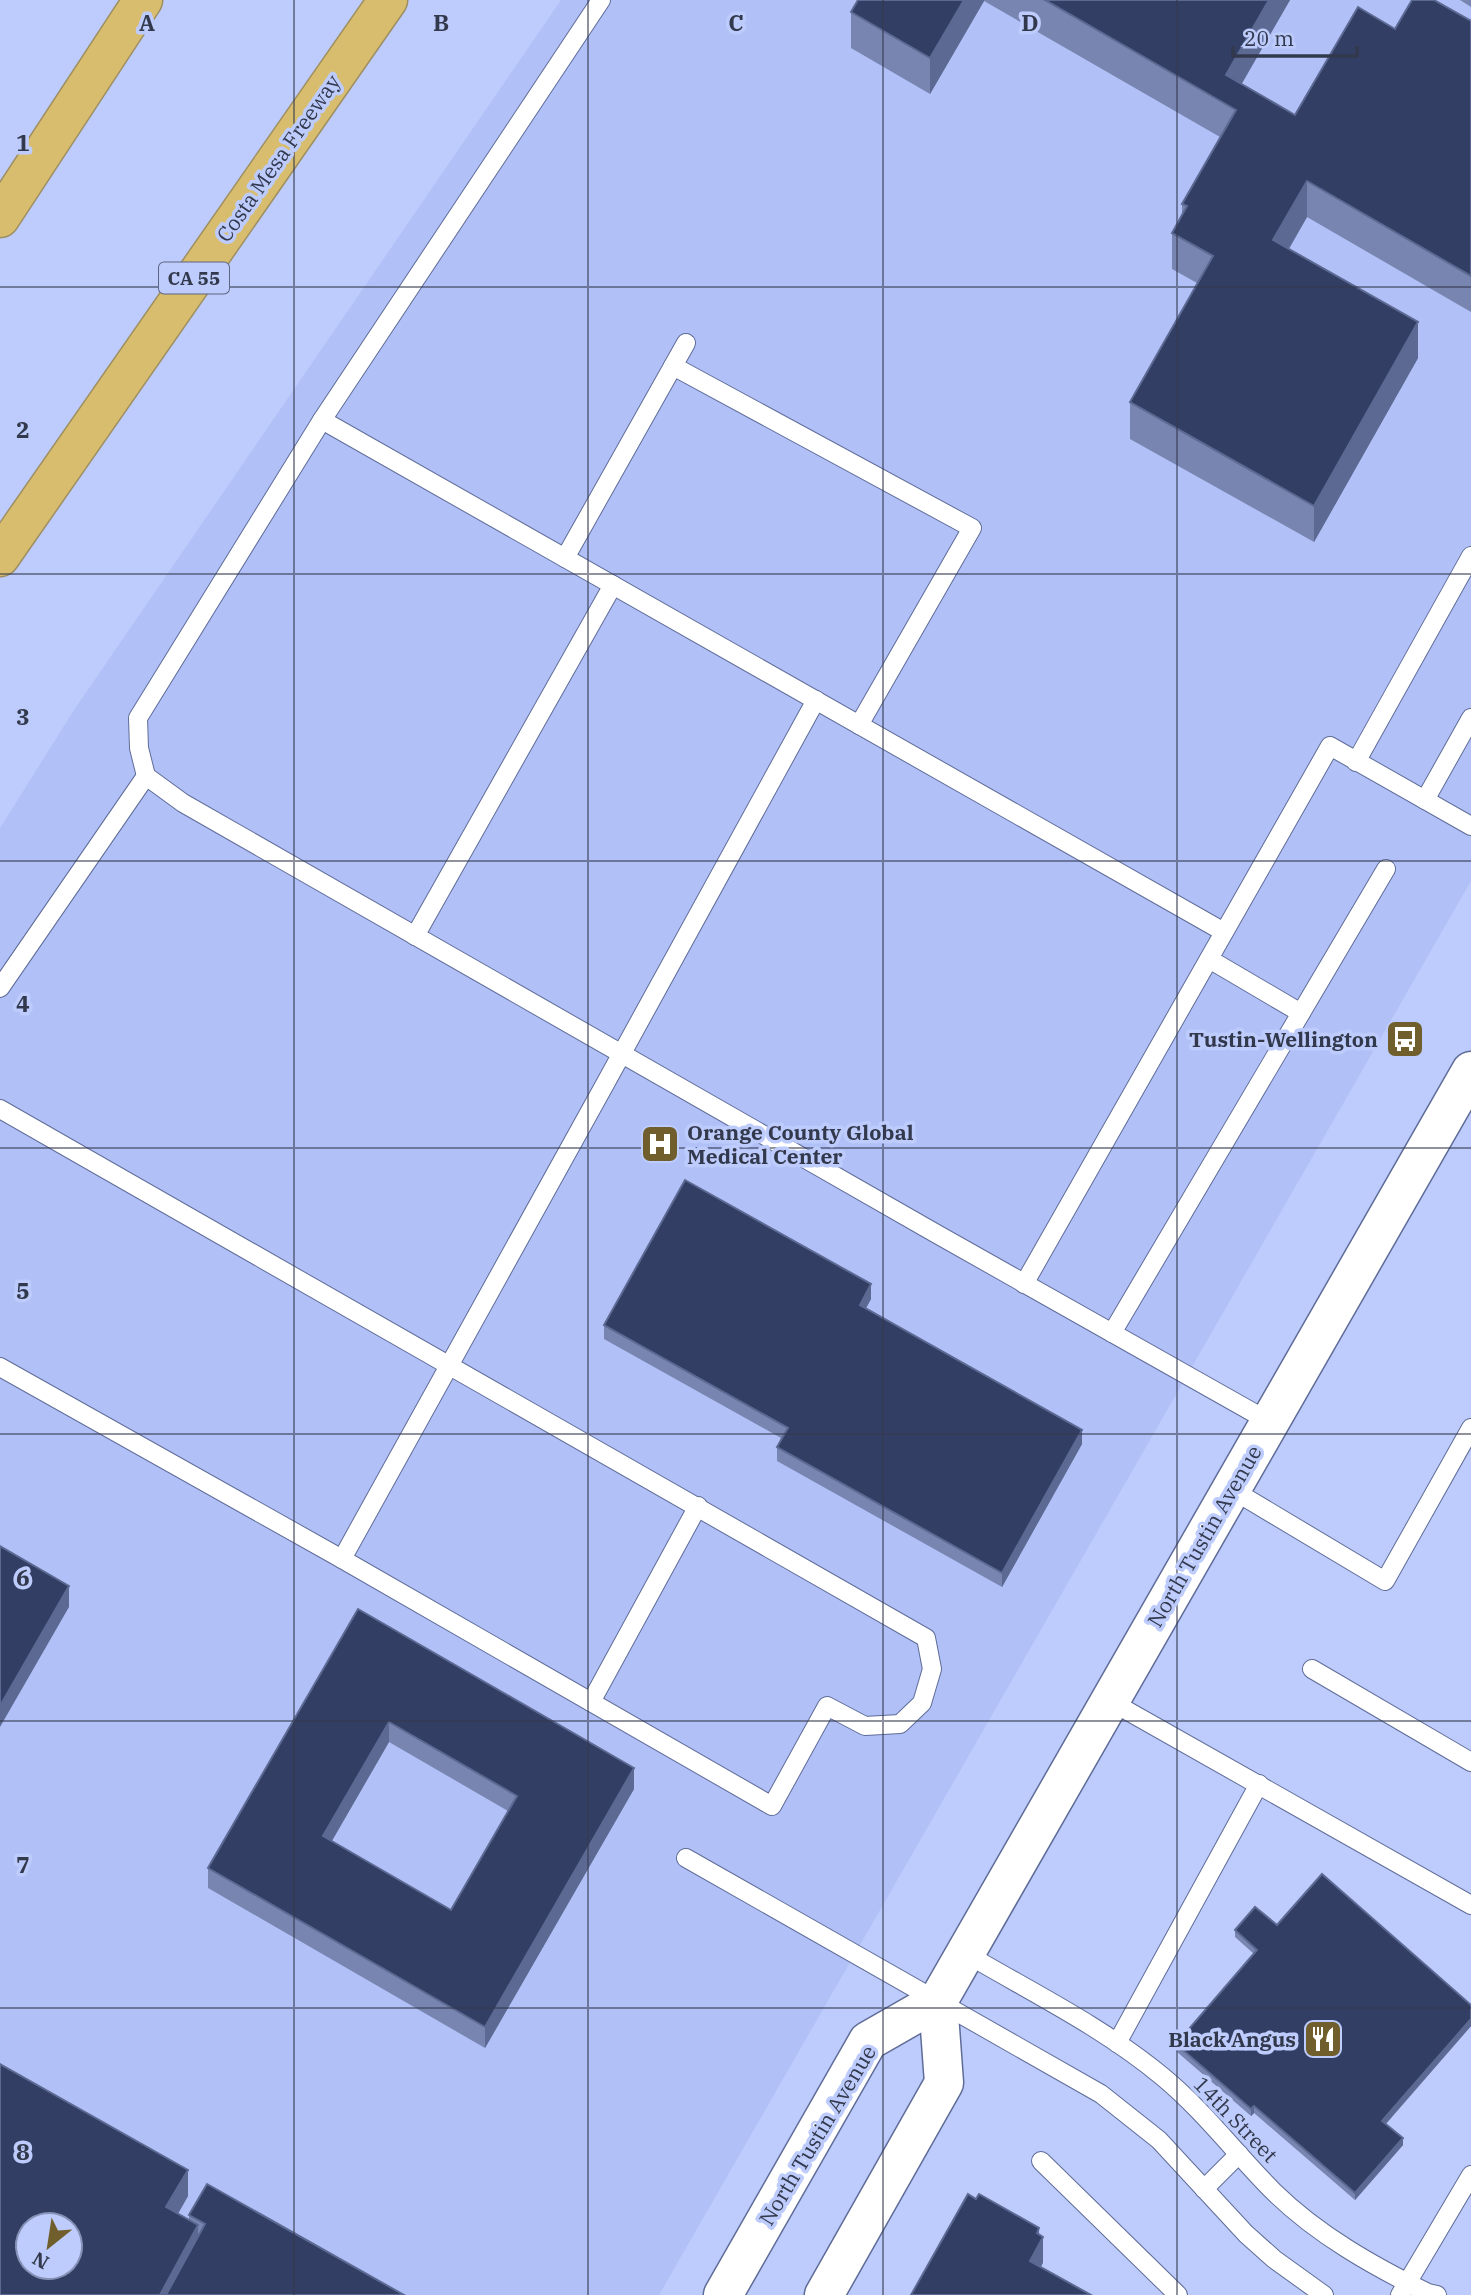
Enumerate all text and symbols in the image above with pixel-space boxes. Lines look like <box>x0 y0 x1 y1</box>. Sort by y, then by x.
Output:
text: A <box>139 7 155 37</box>
text: B <box>433 7 449 37</box>
text: C <box>728 7 744 37</box>
text: D <box>1021 7 1039 37</box>
scale bar <box>1233 14 1357 58</box>
text: 20 m <box>1244 24 1294 52</box>
street label: Costa Mesa Freeway <box>210 68 347 247</box>
text: 1 <box>16 127 30 157</box>
road number: CA 55 <box>159 262 229 294</box>
text: 2 <box>16 414 30 444</box>
text: 3 <box>16 701 30 731</box>
text: 4 <box>16 988 30 1018</box>
bus stop icon: Tustin-Wellington <box>1384 1018 1426 1060</box>
place label: Tustin-Wellington <box>1189 1025 1378 1053</box>
place label: Orange County Global Medical Center <box>687 1118 914 1170</box>
hospital icon: Orange County Global Medical Center <box>639 1123 681 1165</box>
text: 5 <box>16 1275 30 1305</box>
street label: North Tustin Avenue <box>1141 1440 1267 1632</box>
text: 6 <box>16 1562 30 1592</box>
text: 7 <box>16 1849 30 1879</box>
restaurant icon: Black Angus <box>1302 2018 1344 2060</box>
place label: Black Angus <box>1168 2025 1296 2053</box>
street label: North Tustin Avenue <box>752 2040 882 2230</box>
street label: 14th Street <box>1188 2070 1284 2168</box>
text: 8 <box>16 2136 30 2166</box>
north arrow <box>14 2211 84 2281</box>
text: N <box>28 2247 53 2275</box>

